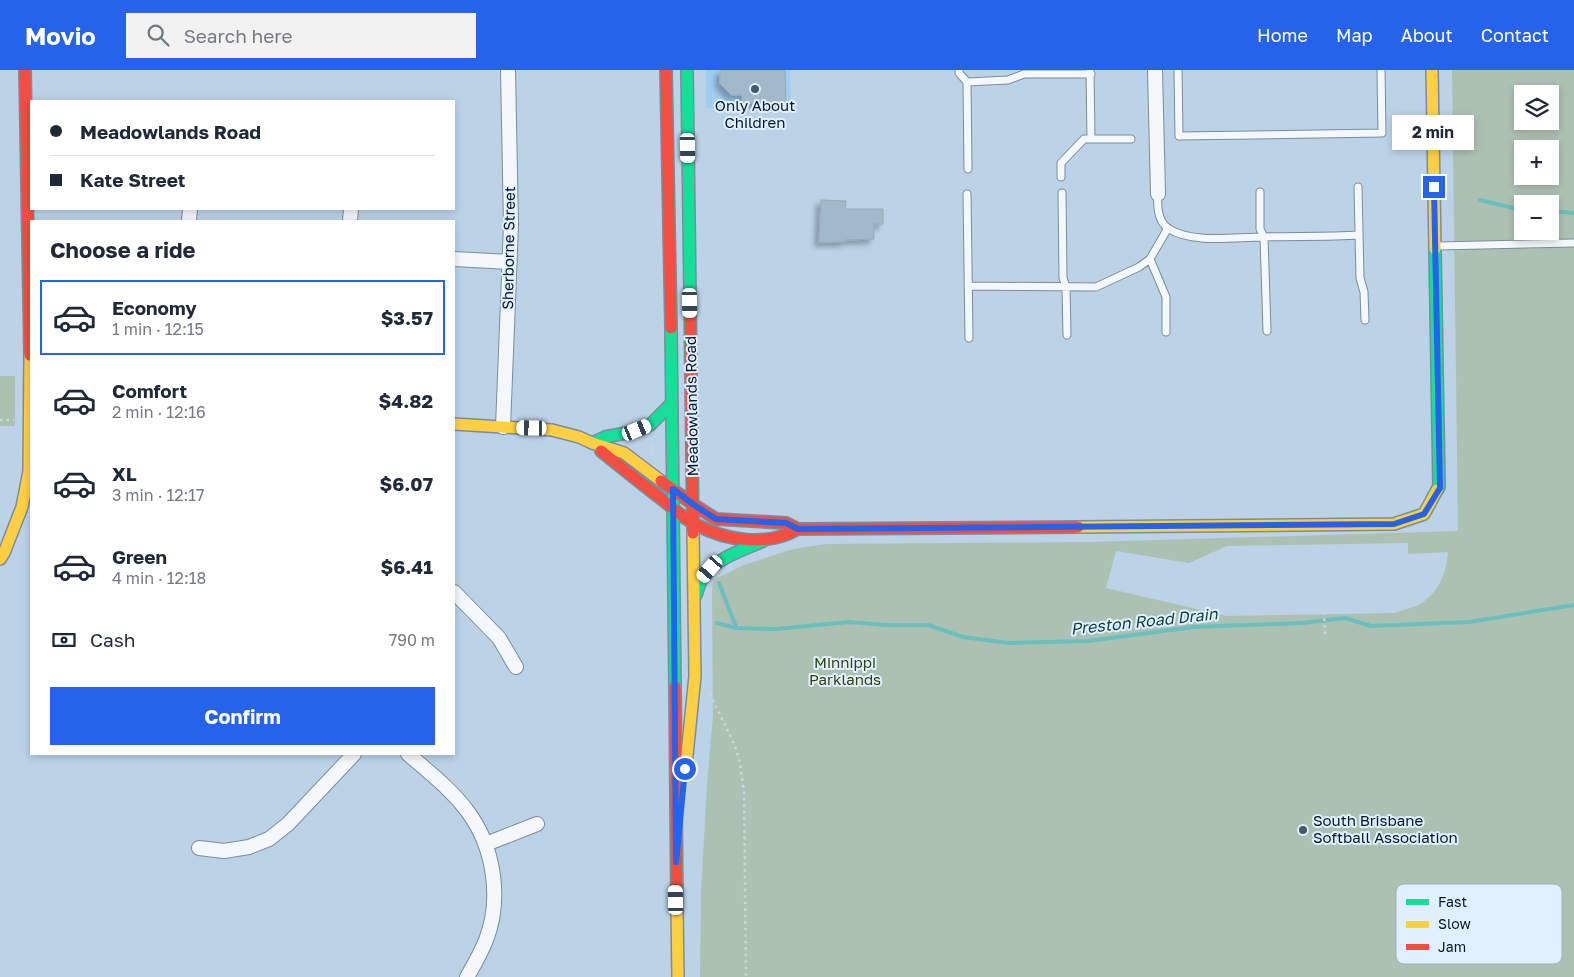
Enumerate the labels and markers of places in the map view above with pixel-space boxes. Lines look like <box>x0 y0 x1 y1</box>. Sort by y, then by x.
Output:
marker: Only About Children <box>749 83 761 95</box>
place label: Only About Children <box>715 96 795 131</box>
place label: South Brisbane Softball Association <box>1313 811 1458 846</box>
marker: South Brisbane Softball Association <box>1297 824 1309 836</box>

